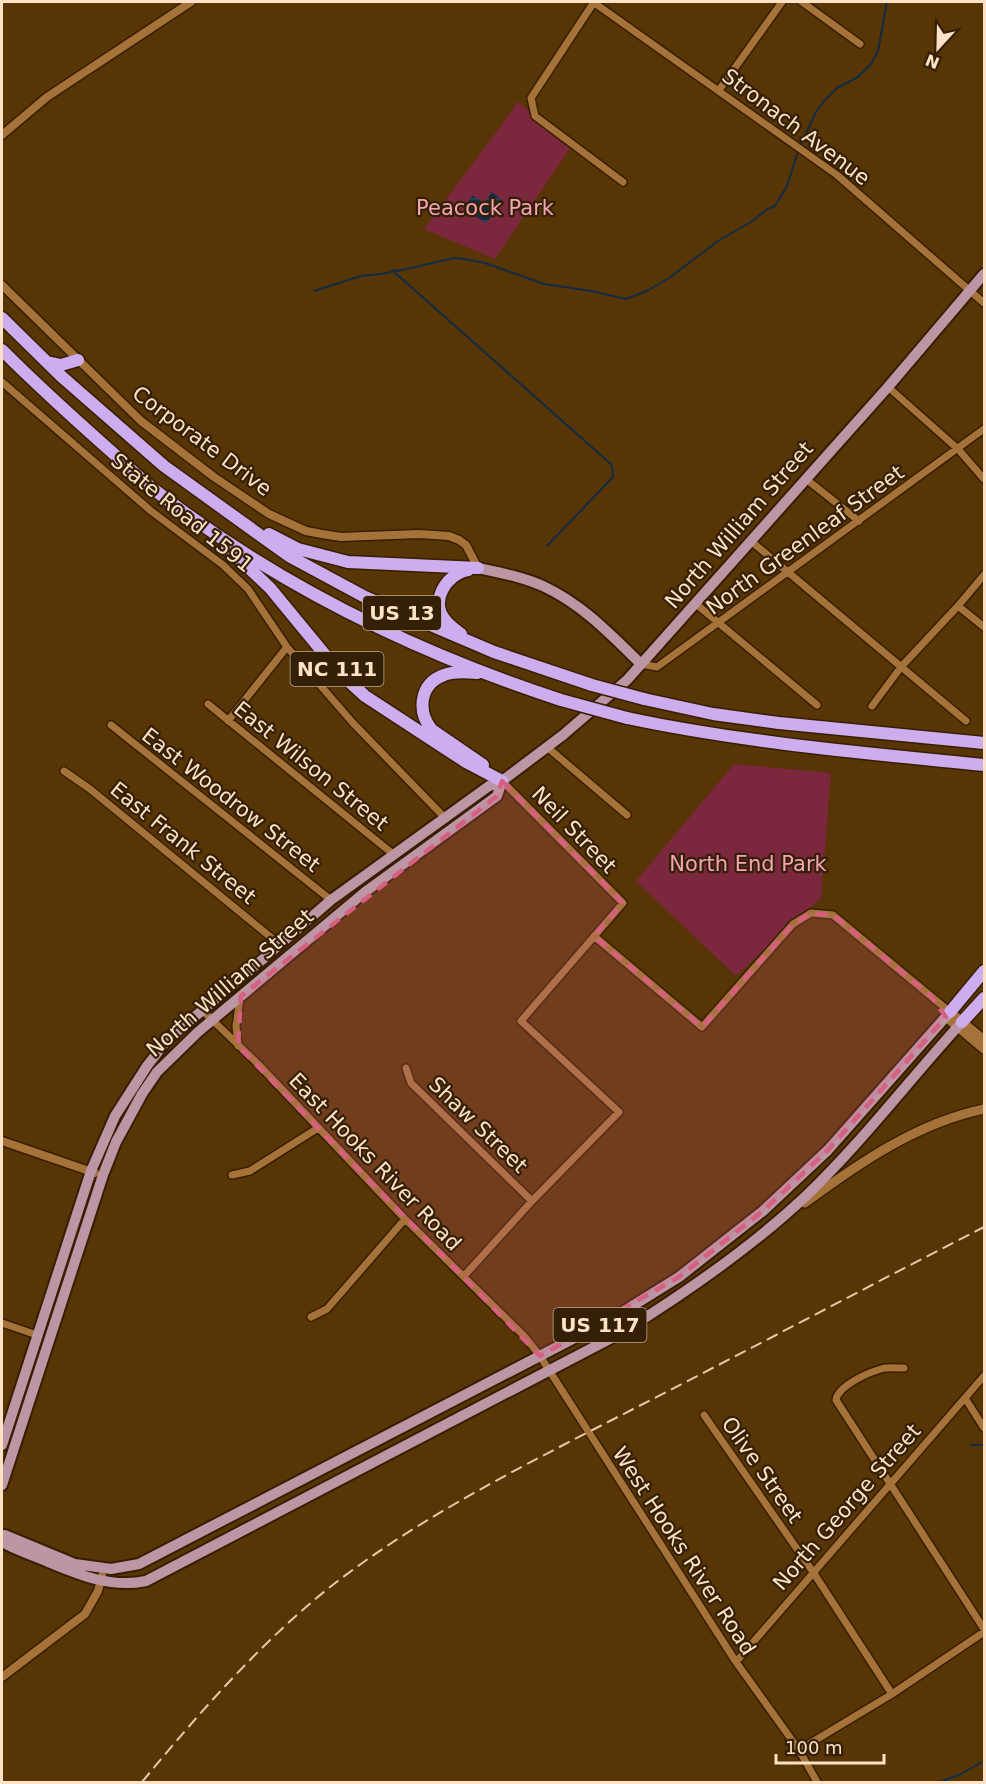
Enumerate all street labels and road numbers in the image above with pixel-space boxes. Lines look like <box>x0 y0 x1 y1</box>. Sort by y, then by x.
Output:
street label: Stronach Avenue <box>718 64 874 190</box>
street label: Corporate Drive <box>128 381 276 501</box>
street label: North William Street <box>660 437 818 613</box>
street label: State Road 1591 <box>106 449 258 577</box>
street label: North Greenleaf Street <box>701 460 909 620</box>
road number: US 13 <box>363 596 441 630</box>
road number: NC 111 <box>290 652 384 686</box>
street label: East Wilson Street <box>229 696 393 836</box>
street label: East Woodrow Street <box>137 723 325 877</box>
street label: East Frank Street <box>106 777 260 909</box>
street label: Neil Street <box>527 782 621 878</box>
street label: North William Street <box>142 904 318 1062</box>
street label: East Hooks River Road <box>284 1068 466 1256</box>
street label: Shaw Street <box>424 1072 532 1178</box>
road number: US 117 <box>554 1308 646 1342</box>
street label: Olive Street <box>717 1412 807 1528</box>
street label: North George Street <box>768 1419 926 1595</box>
street label: West Hooks River Road <box>608 1442 760 1660</box>

